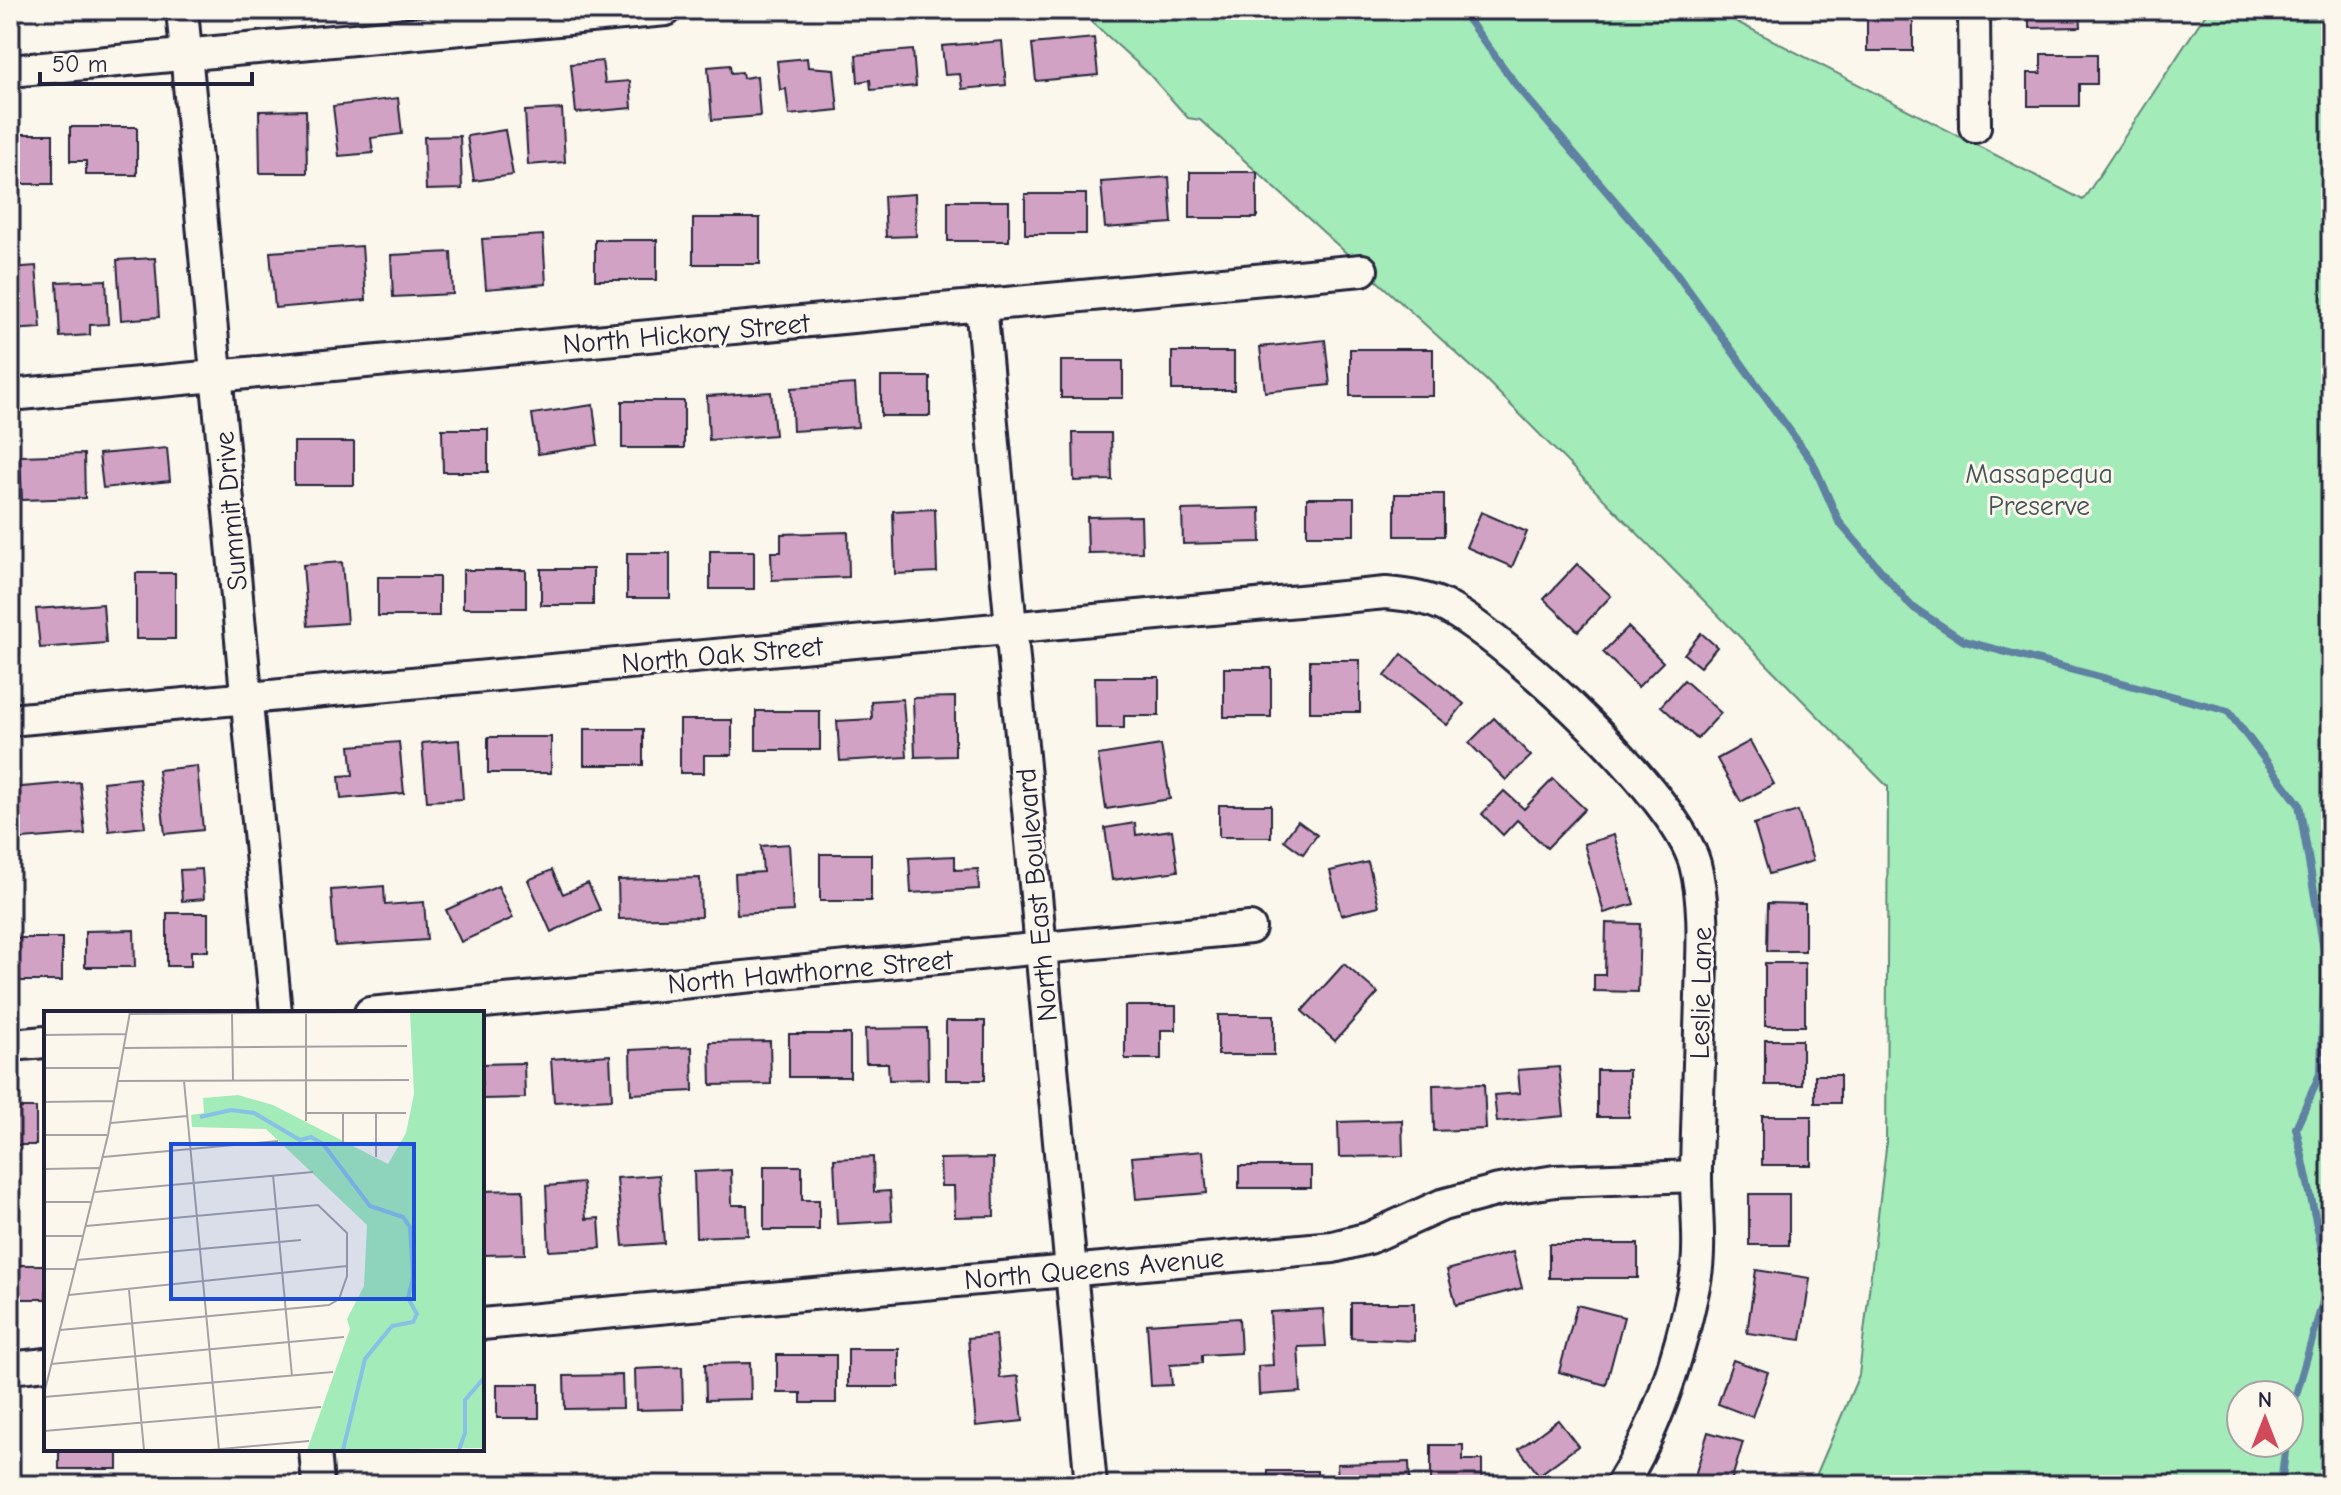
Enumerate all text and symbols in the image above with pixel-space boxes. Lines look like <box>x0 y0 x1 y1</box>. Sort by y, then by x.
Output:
scale bar <box>40 36 252 86</box>
text: 50 m <box>52 50 108 78</box>
street label: North Hickory Street <box>561 307 812 361</box>
street label: Summit Drive <box>208 430 254 592</box>
park label: Massapequa Preserve <box>1965 458 2113 522</box>
street label: North Oak Street <box>620 630 825 680</box>
street label: North East Boulevard <box>1010 767 1064 1023</box>
street label: Leslie Lane <box>1684 926 1718 1060</box>
street label: North Hawthorne Street <box>666 944 955 1000</box>
inset map <box>44 1011 484 1451</box>
street label: North Queens Avenue <box>963 1242 1225 1296</box>
north arrow <box>2225 1379 2305 1459</box>
text: N <box>2258 1387 2272 1413</box>

